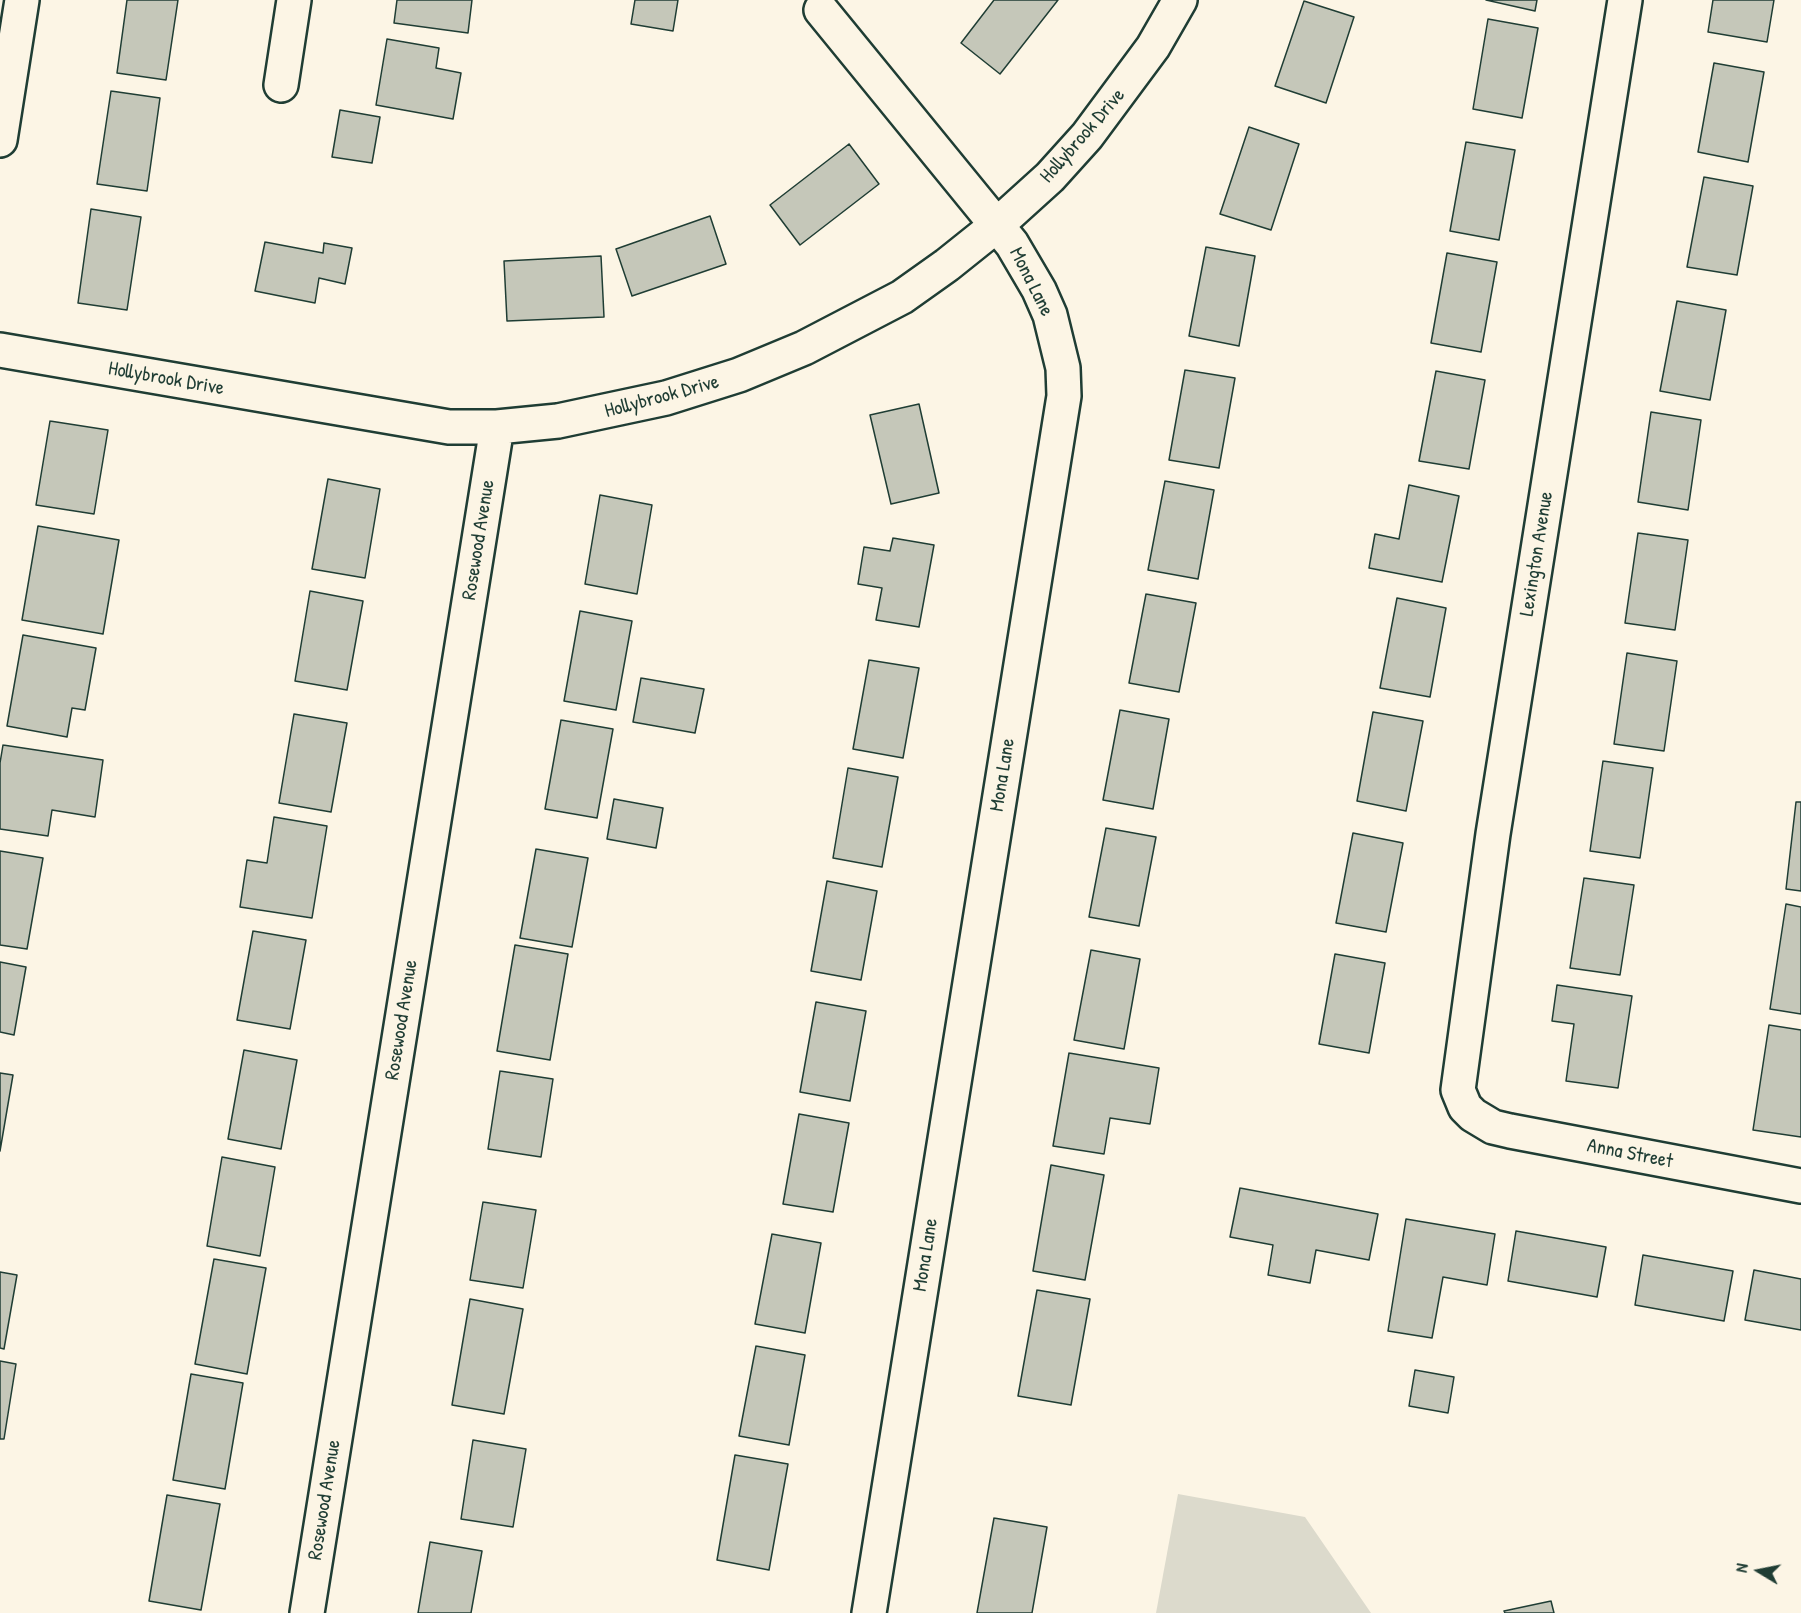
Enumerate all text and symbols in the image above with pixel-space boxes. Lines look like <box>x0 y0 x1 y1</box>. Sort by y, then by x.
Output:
street label: Hollybrook Drive <box>1036 84 1130 188</box>
street label: Mona Lane <box>1004 244 1058 320</box>
street label: Hollybrook Drive <box>106 357 226 401</box>
street label: Hollybrook Drive <box>602 370 722 424</box>
street label: Rosewood Avenue <box>458 478 500 602</box>
street label: Lexington Avenue <box>1515 490 1559 618</box>
street label: Mona Lane <box>985 737 1021 813</box>
street label: Rosewood Avenue <box>381 958 423 1082</box>
street label: Anna Street <box>1585 1134 1675 1174</box>
street label: Mona Lane <box>908 1217 944 1293</box>
street label: Rosewood Avenue <box>304 1438 346 1562</box>
north arrow <box>1729 1541 1789 1601</box>
text: N <box>1730 1562 1753 1574</box>

